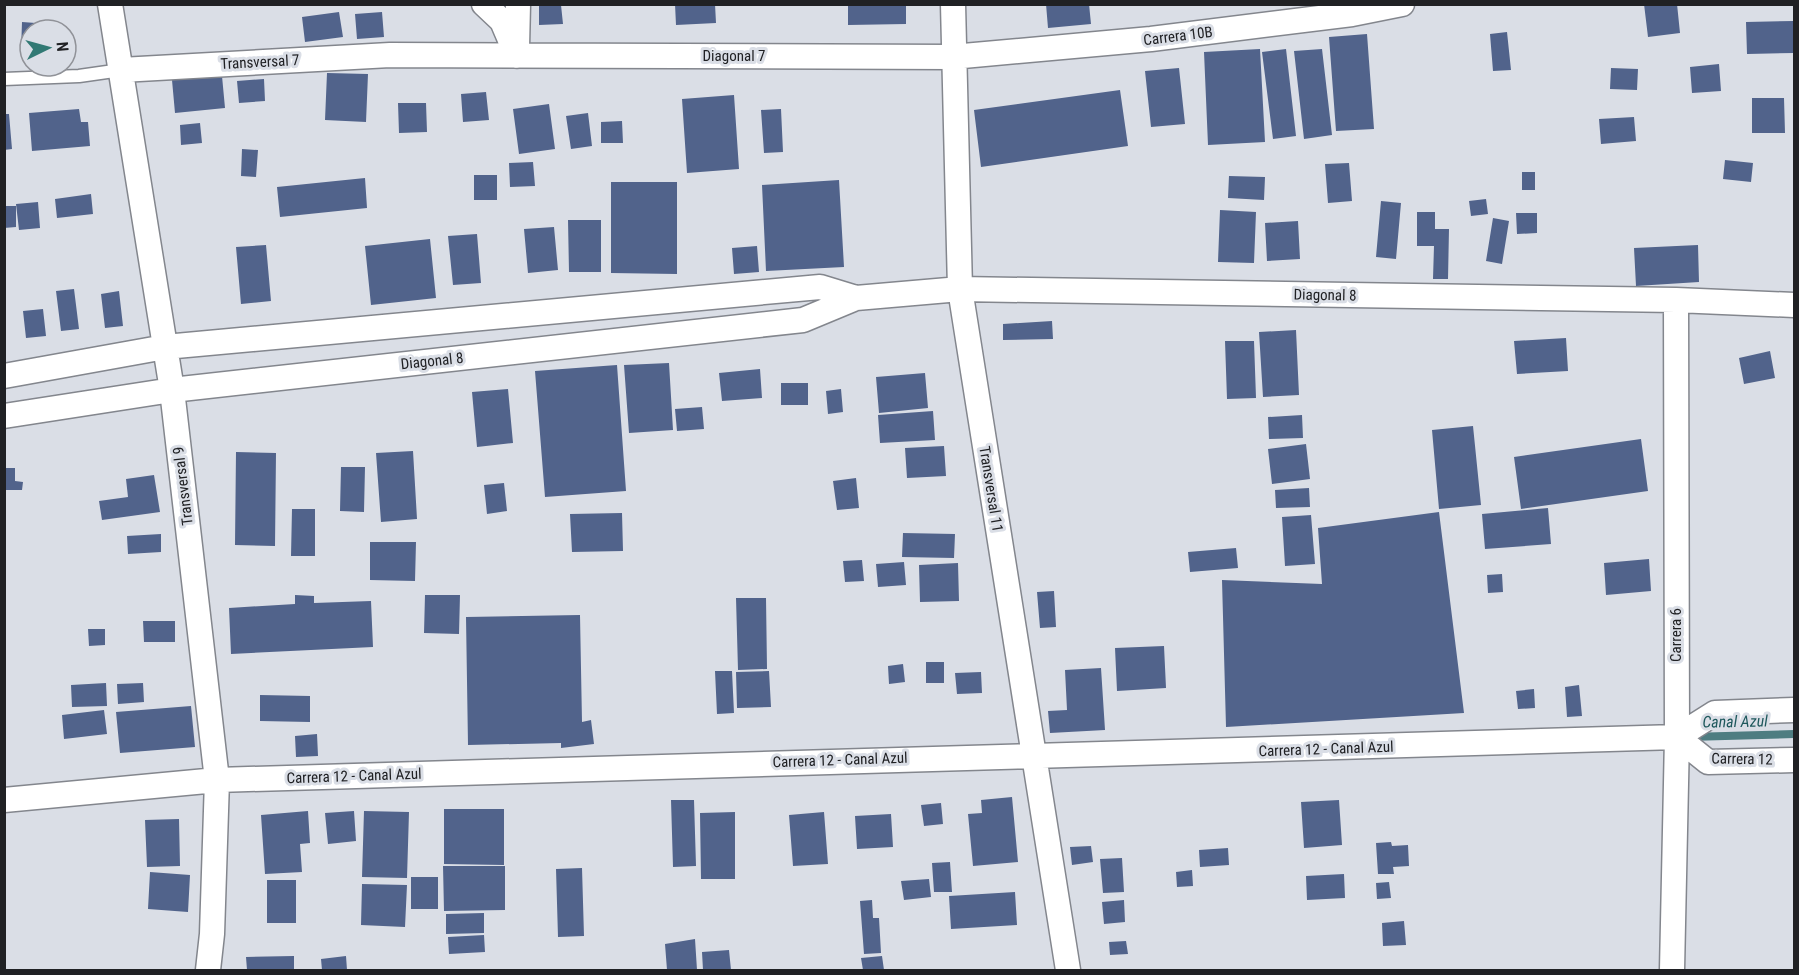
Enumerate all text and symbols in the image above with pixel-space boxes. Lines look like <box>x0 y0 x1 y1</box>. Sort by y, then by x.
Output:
north arrow <box>18 18 78 78</box>
street label: Carrera 10B <box>1142 23 1214 49</box>
text: N <box>53 41 72 52</box>
street label: Diagonal 7 <box>703 47 765 65</box>
street label: Transversal 7 <box>220 51 300 73</box>
street label: Diagonal 8 <box>1293 285 1357 305</box>
street label: Diagonal 8 <box>400 349 464 373</box>
street label: Transversal 11 <box>975 445 1007 533</box>
street label: Transversal 9 <box>169 446 197 526</box>
street label: Carrera 6 <box>1667 608 1685 662</box>
water label: Canal Azul <box>1702 711 1768 732</box>
street label: Carrera 12 - Canal Azul <box>1258 738 1394 760</box>
street label: Carrera 12 - Canal Azul <box>772 749 908 771</box>
street label: Carrera 12 <box>1711 749 1773 769</box>
street label: Carrera 12 - Canal Azul <box>286 765 422 787</box>

